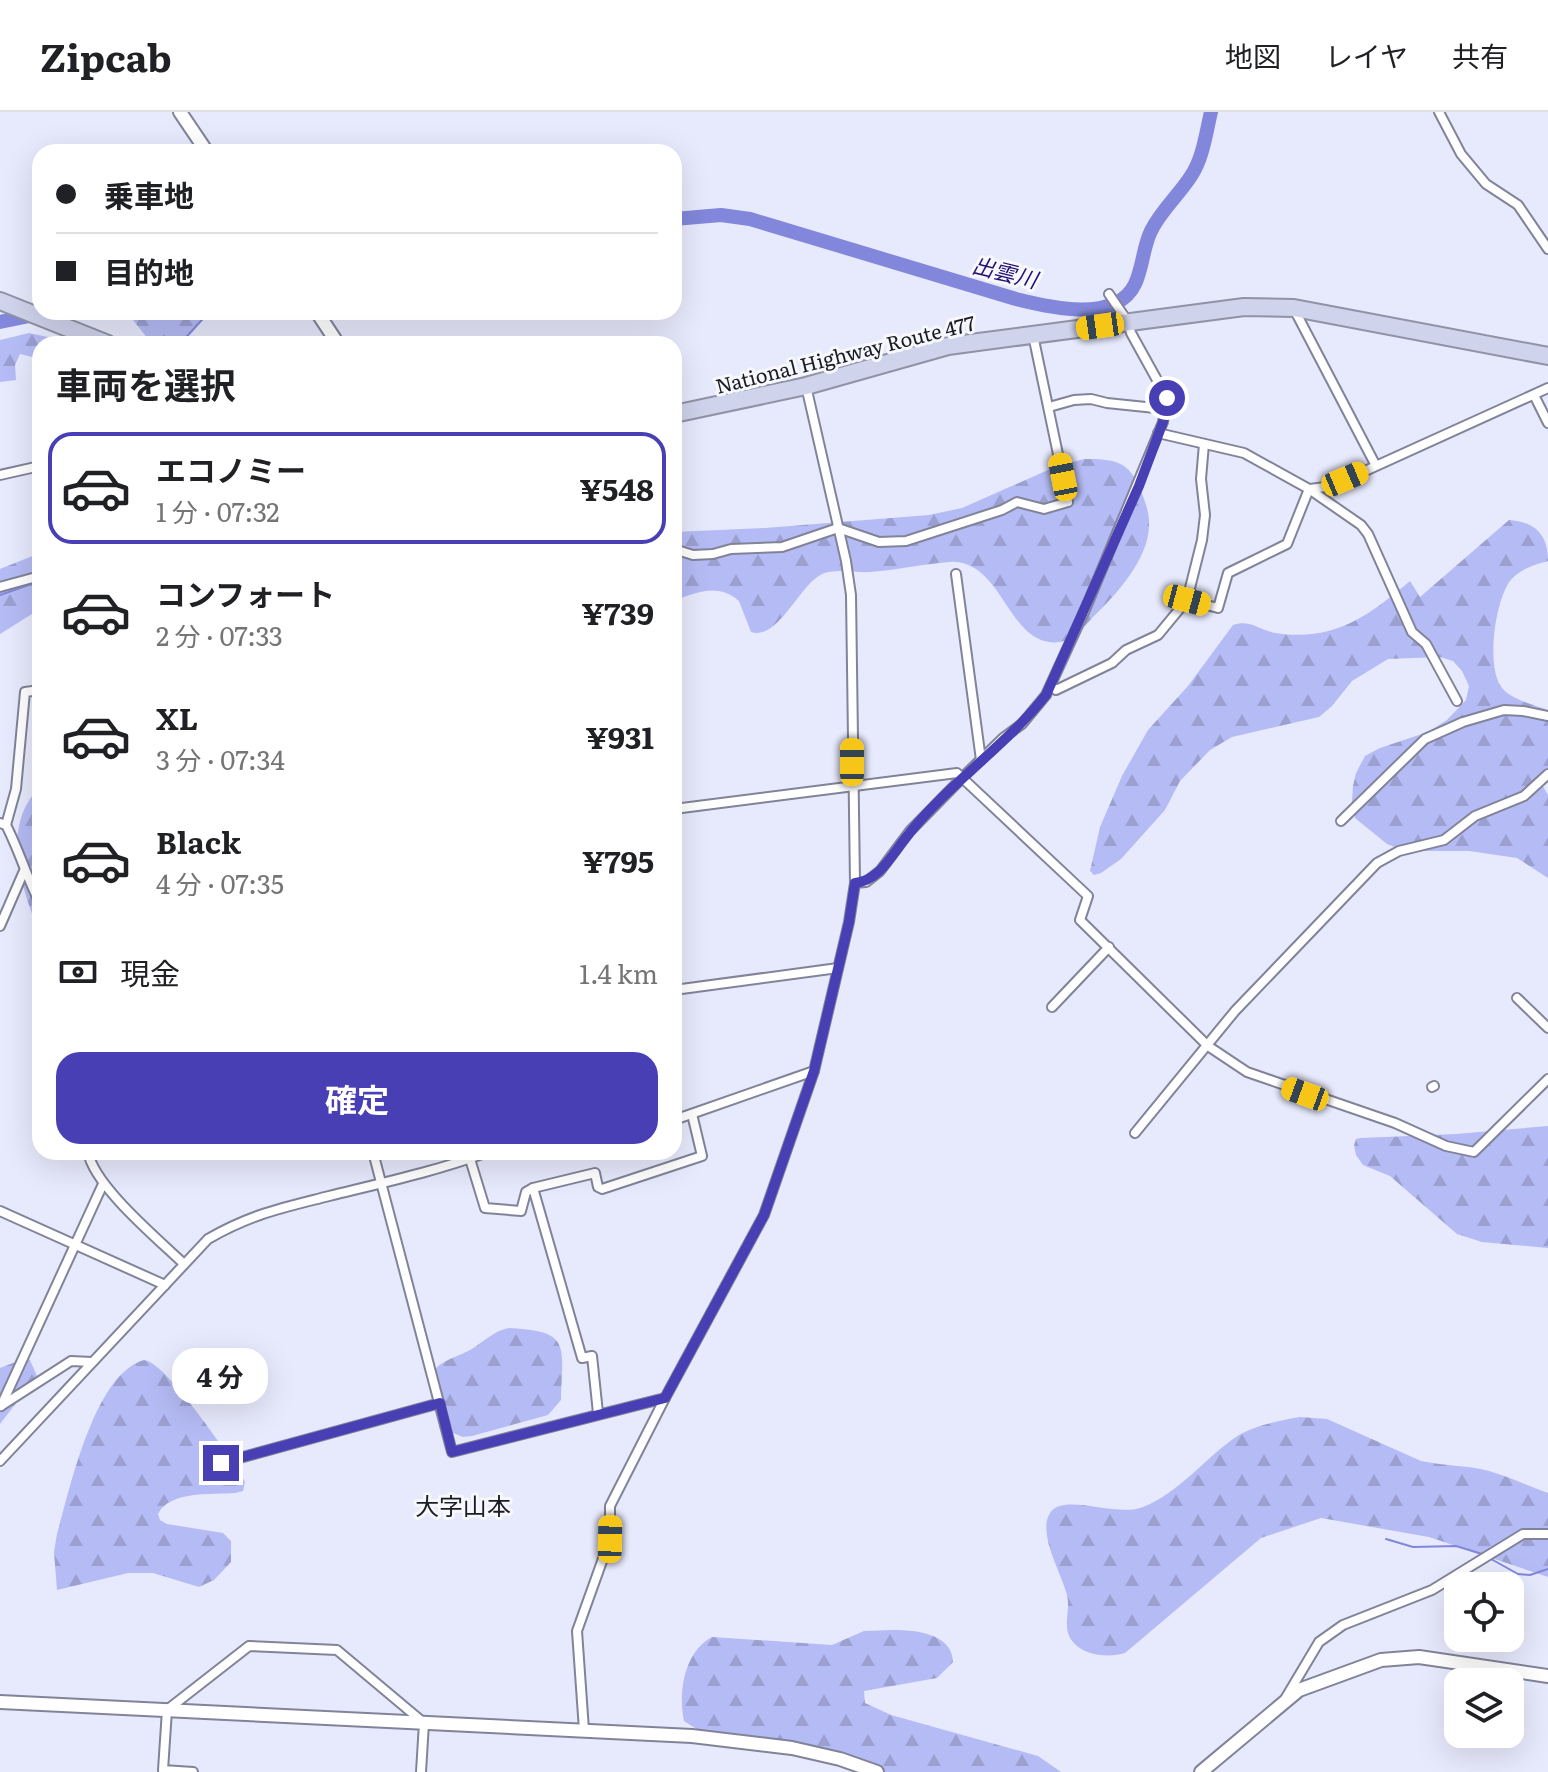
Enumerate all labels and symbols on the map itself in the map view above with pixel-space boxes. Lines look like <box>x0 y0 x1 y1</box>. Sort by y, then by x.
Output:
water label: 出雲川 <box>969 247 1043 295</box>
street label: National Highway Route 477 <box>712 306 978 400</box>
car <box>1075 311 1125 341</box>
route start <box>1149 380 1185 416</box>
car <box>1047 451 1079 503</box>
car <box>1318 459 1372 499</box>
car <box>1161 582 1213 618</box>
car <box>840 738 864 786</box>
car <box>1278 1075 1332 1113</box>
callout: 4 分 <box>173 1347 269 1403</box>
route end <box>203 1445 239 1481</box>
district label: 大字山本 <box>415 1487 511 1522</box>
car <box>598 1515 622 1563</box>

